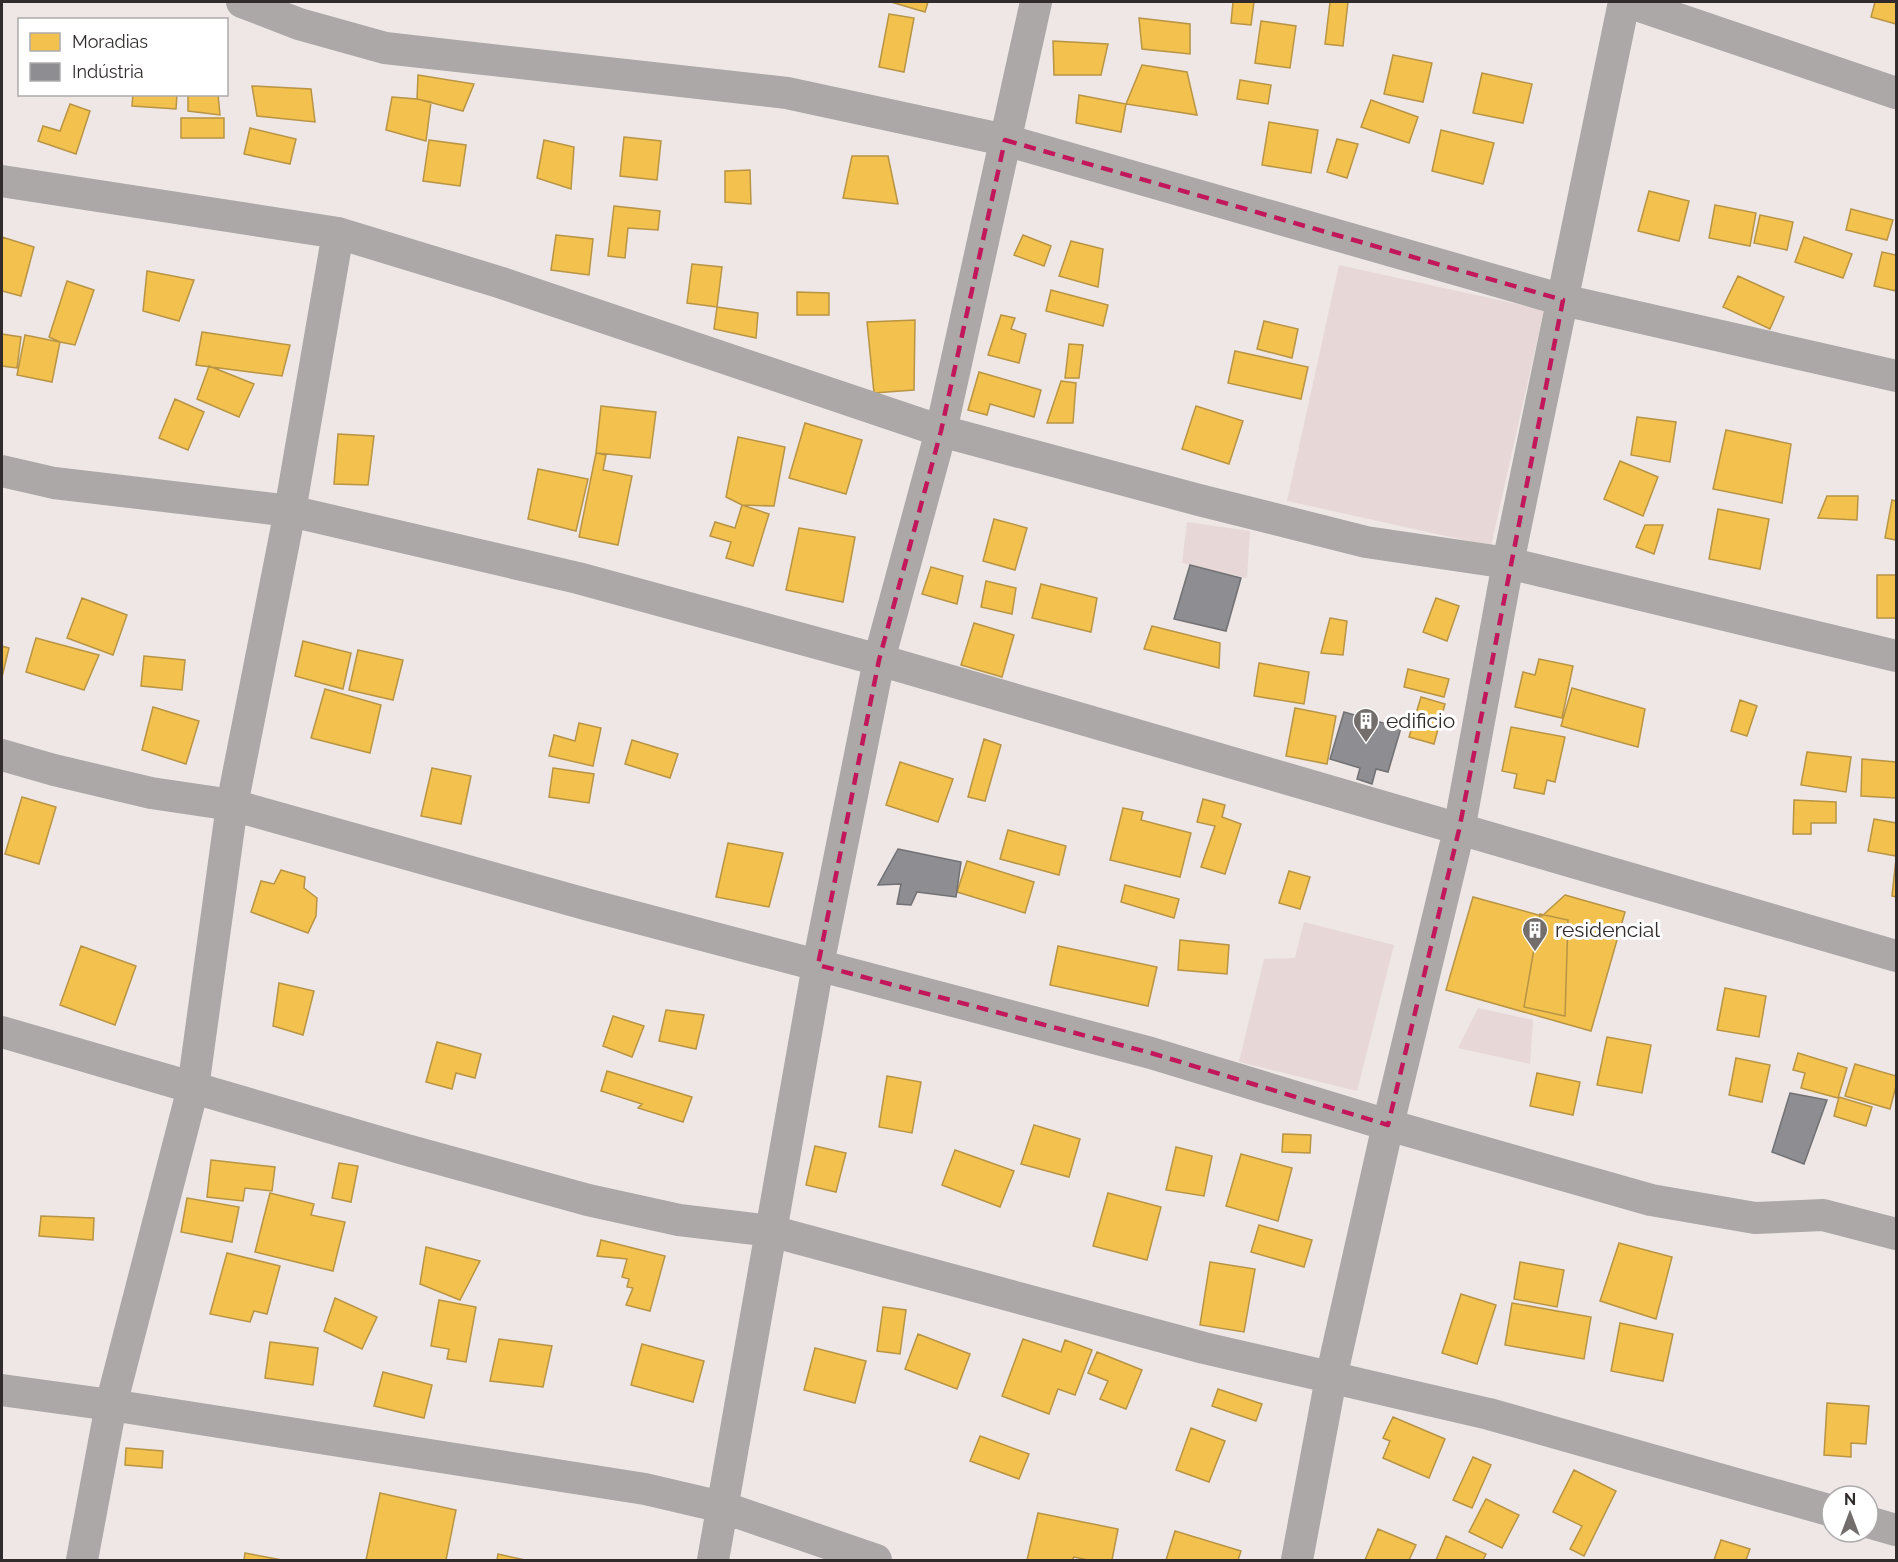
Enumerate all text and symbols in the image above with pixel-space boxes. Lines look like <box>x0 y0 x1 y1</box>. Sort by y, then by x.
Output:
legend <box>18 18 228 96</box>
text: Moradias <box>72 31 148 52</box>
text: Indústria <box>72 61 144 82</box>
building icon: edificio <box>1351 706 1381 744</box>
place label: edificio <box>1386 708 1455 733</box>
building icon: residencial <box>1520 915 1550 953</box>
place label: residencial <box>1555 917 1660 942</box>
north arrow <box>1820 1484 1880 1544</box>
text: N <box>1844 1490 1856 1509</box>

